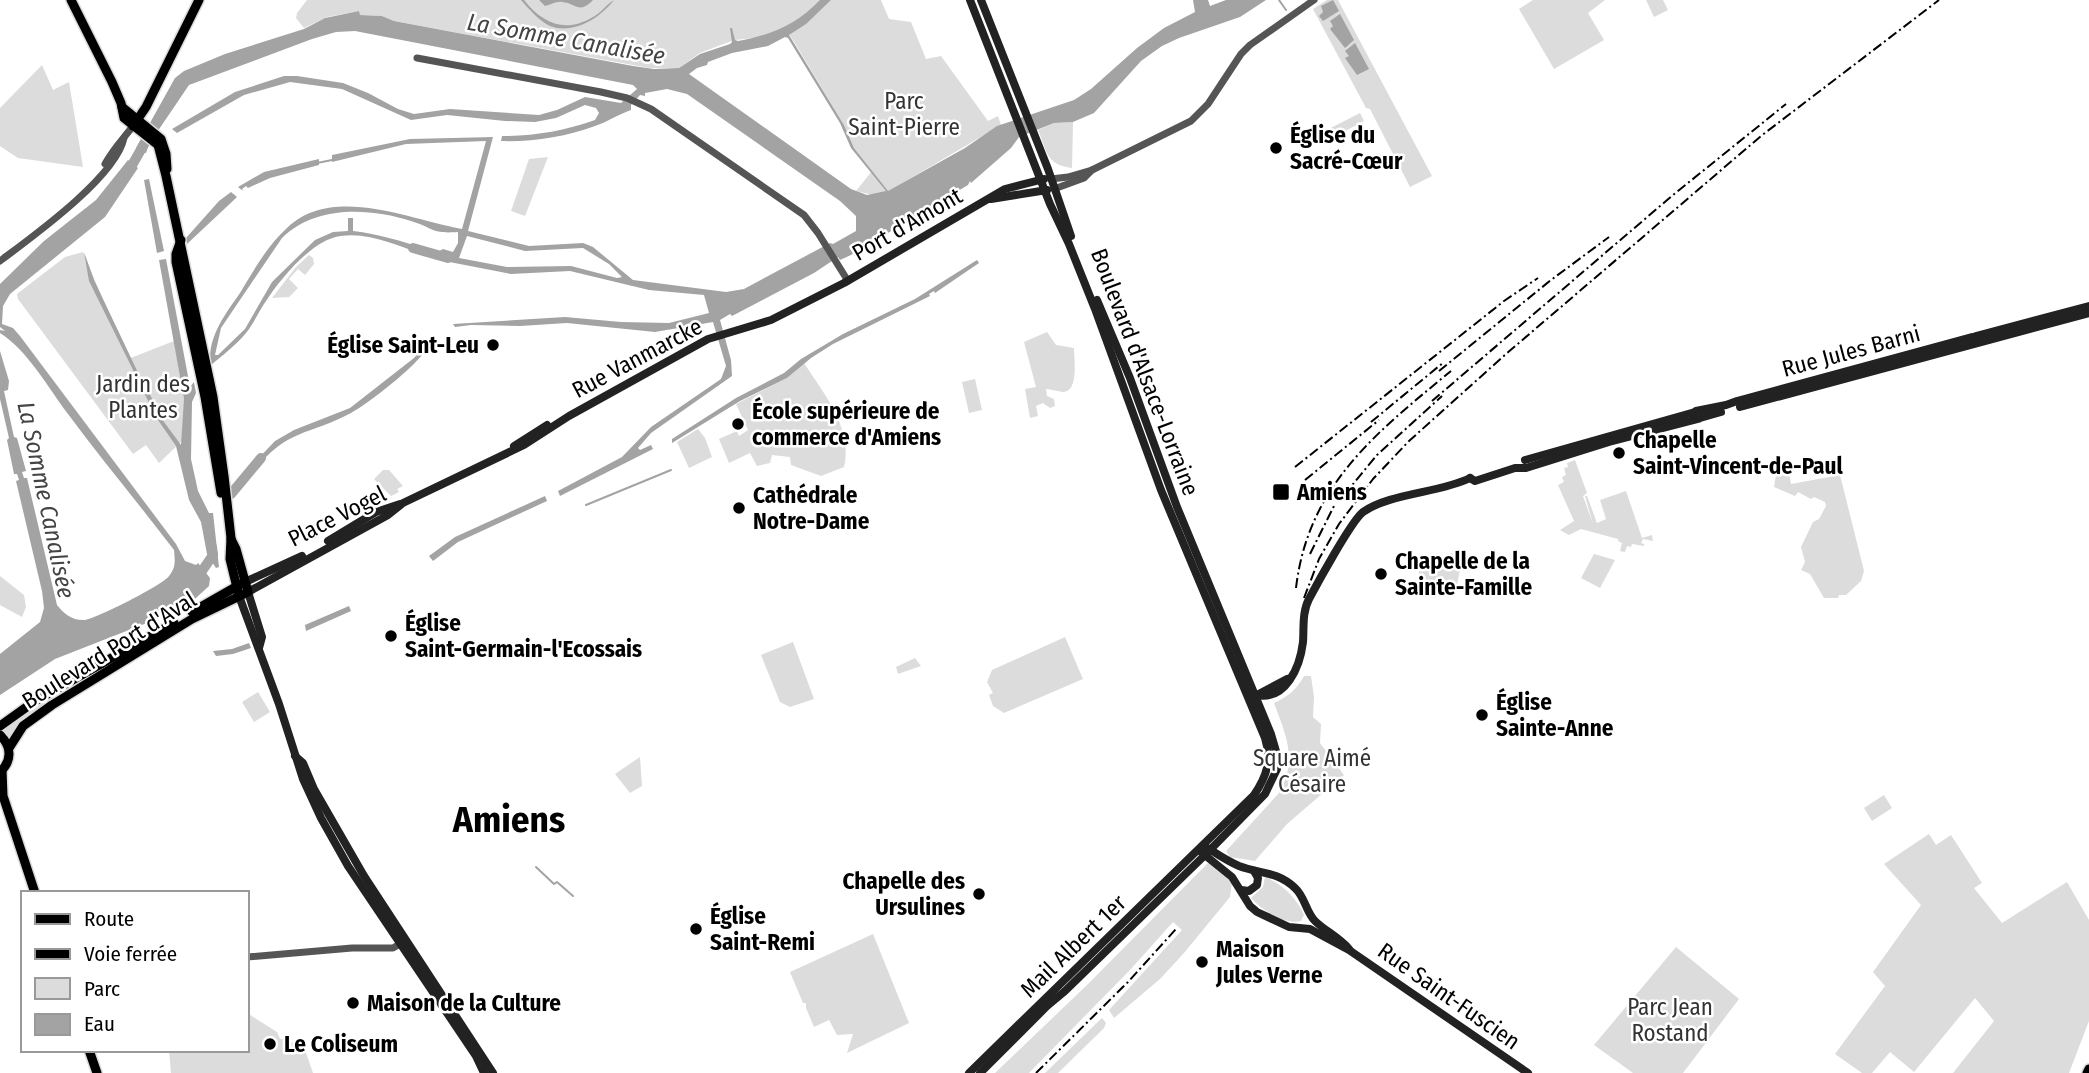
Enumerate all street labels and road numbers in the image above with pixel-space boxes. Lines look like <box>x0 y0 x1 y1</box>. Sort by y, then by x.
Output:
street label: Port d'Amont <box>847 181 967 267</box>
street label: Boulevard d'Alsace-Lorraine <box>1085 244 1205 500</box>
street label: Rue Vanmarcke <box>567 312 707 404</box>
street label: Rue Jules Barni <box>1779 319 1923 383</box>
street label: Place Vogel <box>283 479 391 553</box>
street label: Boulevard Port d'Aval <box>17 585 201 715</box>
street label: Mail Albert 1er <box>1014 889 1132 1003</box>
street label: Rue Saint-Fuscien <box>1372 937 1526 1055</box>

